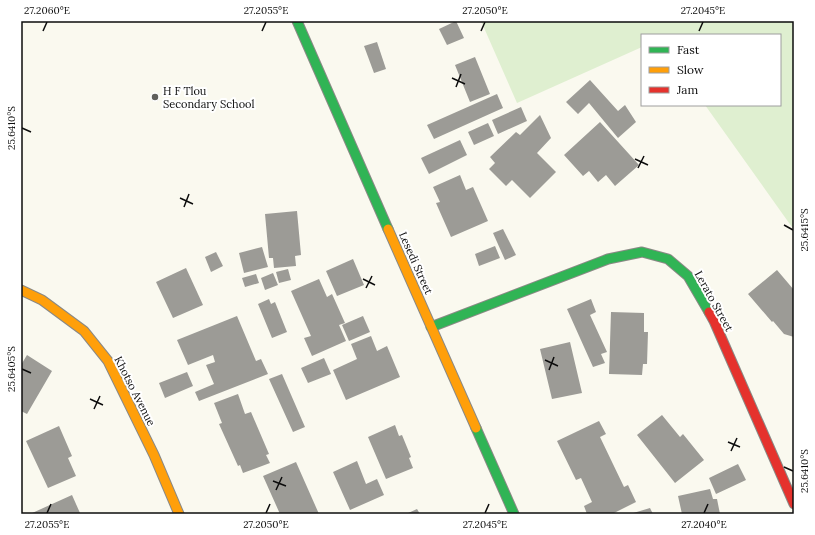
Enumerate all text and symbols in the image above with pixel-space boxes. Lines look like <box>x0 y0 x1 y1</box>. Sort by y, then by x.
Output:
text: 27.2060°E <box>24 4 70 17</box>
text: 27.2055°E <box>244 4 288 17</box>
text: 27.2050°E <box>462 4 508 17</box>
text: 27.2045°E <box>681 4 725 17</box>
legend <box>641 34 781 106</box>
text: Fast <box>677 42 700 57</box>
text: Slow <box>677 62 704 77</box>
text: Jam <box>676 82 698 97</box>
place label: H F Tlou Secondary School <box>163 84 255 111</box>
marker: H F Tlou Secondary School <box>150 92 160 102</box>
text: 25.6410°S <box>5 106 18 150</box>
text: 25.6415°S <box>798 208 811 252</box>
street label: Lesedi Street <box>396 230 436 297</box>
street label: Lerato Street <box>692 268 737 335</box>
text: 25.6405°S <box>5 346 18 392</box>
street label: Khotso Avenue <box>111 354 159 428</box>
text: 25.6410°S <box>798 449 811 493</box>
text: 27.2055°E <box>25 518 69 531</box>
text: 27.2050°E <box>243 518 289 531</box>
text: 27.2045°E <box>463 518 507 531</box>
text: 27.2040°E <box>681 518 727 531</box>

